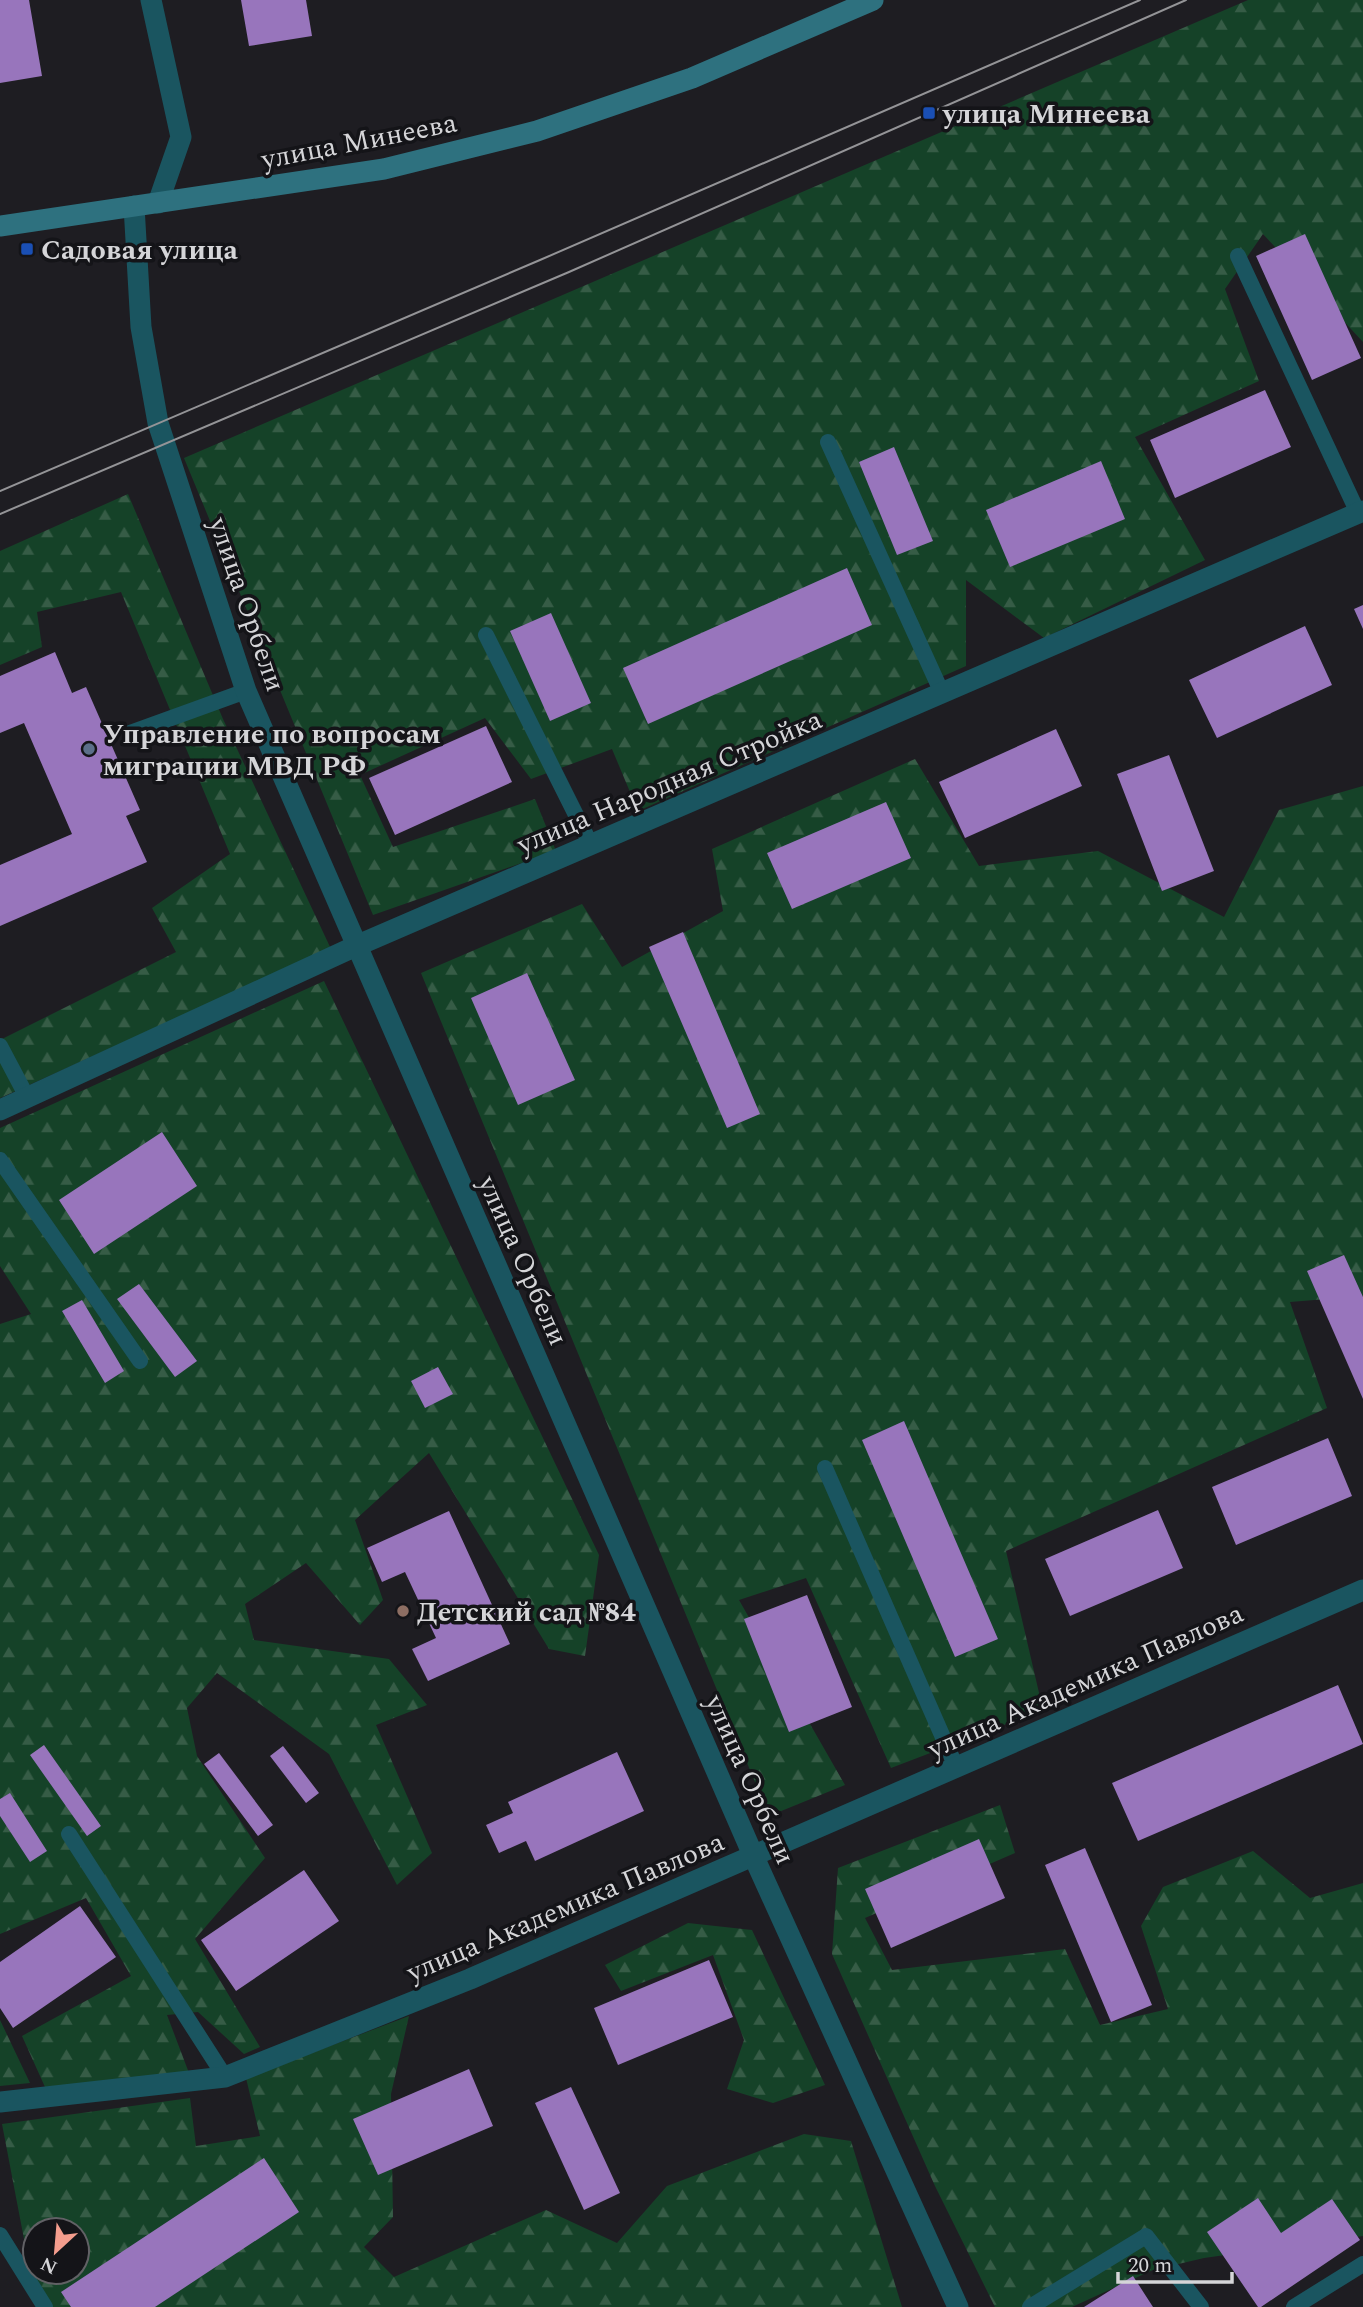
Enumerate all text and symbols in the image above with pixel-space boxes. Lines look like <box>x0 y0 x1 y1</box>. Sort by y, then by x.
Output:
place label: улица Минеева <box>941 93 1151 136</box>
street label: улица Минеева <box>257 101 461 182</box>
marker: улица Минеева <box>921 105 937 121</box>
place label: Садовая улица <box>41 229 239 272</box>
marker: Садовая улица <box>19 241 35 257</box>
street label: улица Орбели <box>196 511 297 697</box>
street label: улица Народная Стройка <box>509 698 829 867</box>
place label: Управление по вопросам миграции МВД РФ <box>103 713 441 788</box>
marker: Управление по вопросам миграции МВД РФ <box>81 741 97 757</box>
street label: улица Орбели <box>466 1168 579 1352</box>
place label: Детский сад №84 <box>417 1591 636 1634</box>
street label: улица Академика Павлова <box>920 1592 1251 1771</box>
marker: Детский сад №84 <box>395 1603 411 1619</box>
street label: улица Орбели <box>693 1687 806 1871</box>
street label: улица Академика Павлова <box>399 1821 732 1994</box>
north arrow <box>21 2216 91 2286</box>
scale bar <box>1118 2240 1232 2284</box>
text: N <box>36 2248 63 2281</box>
text: 20 m <box>1128 2250 1172 2282</box>

